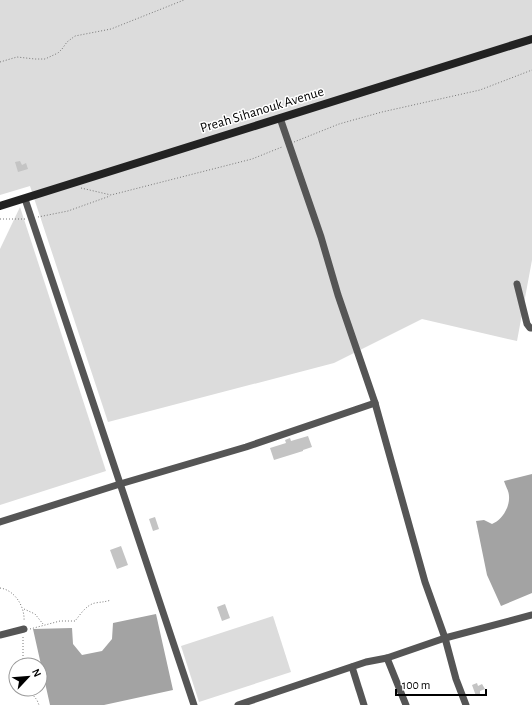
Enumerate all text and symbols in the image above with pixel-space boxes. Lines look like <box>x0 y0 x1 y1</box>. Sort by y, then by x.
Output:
street label: Preah Sihanouk Avenue <box>199 85 325 135</box>
north arrow <box>8 657 48 697</box>
text: N <box>30 667 43 679</box>
scale bar <box>396 671 486 697</box>
text: 100 m <box>402 679 430 691</box>

